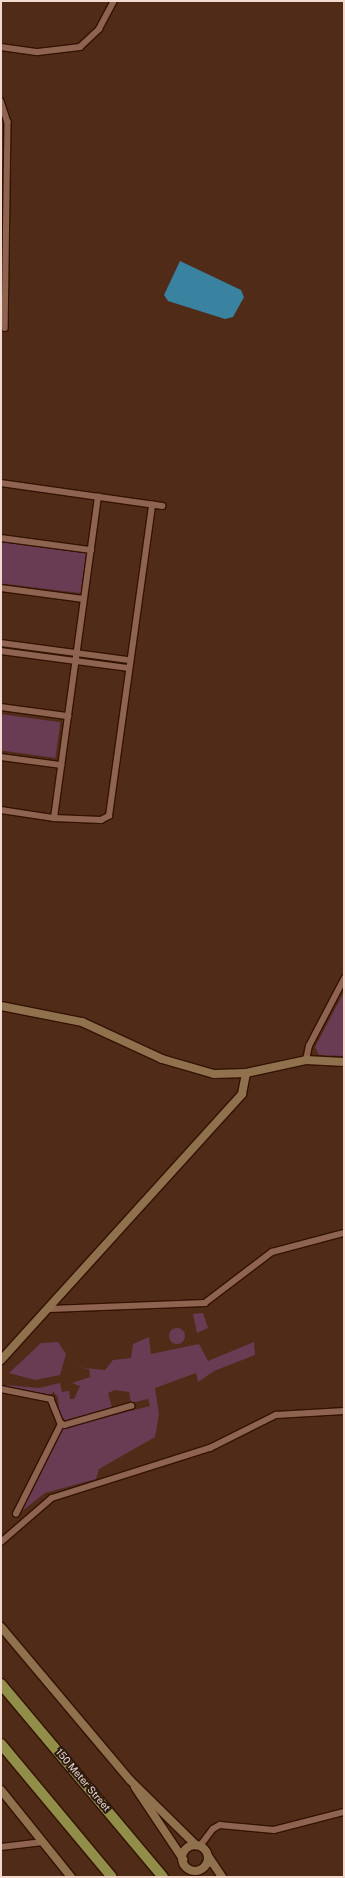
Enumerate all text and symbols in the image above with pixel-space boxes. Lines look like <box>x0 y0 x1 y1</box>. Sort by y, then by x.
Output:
street label: 150 Meter Street <box>53 1746 113 1814</box>

